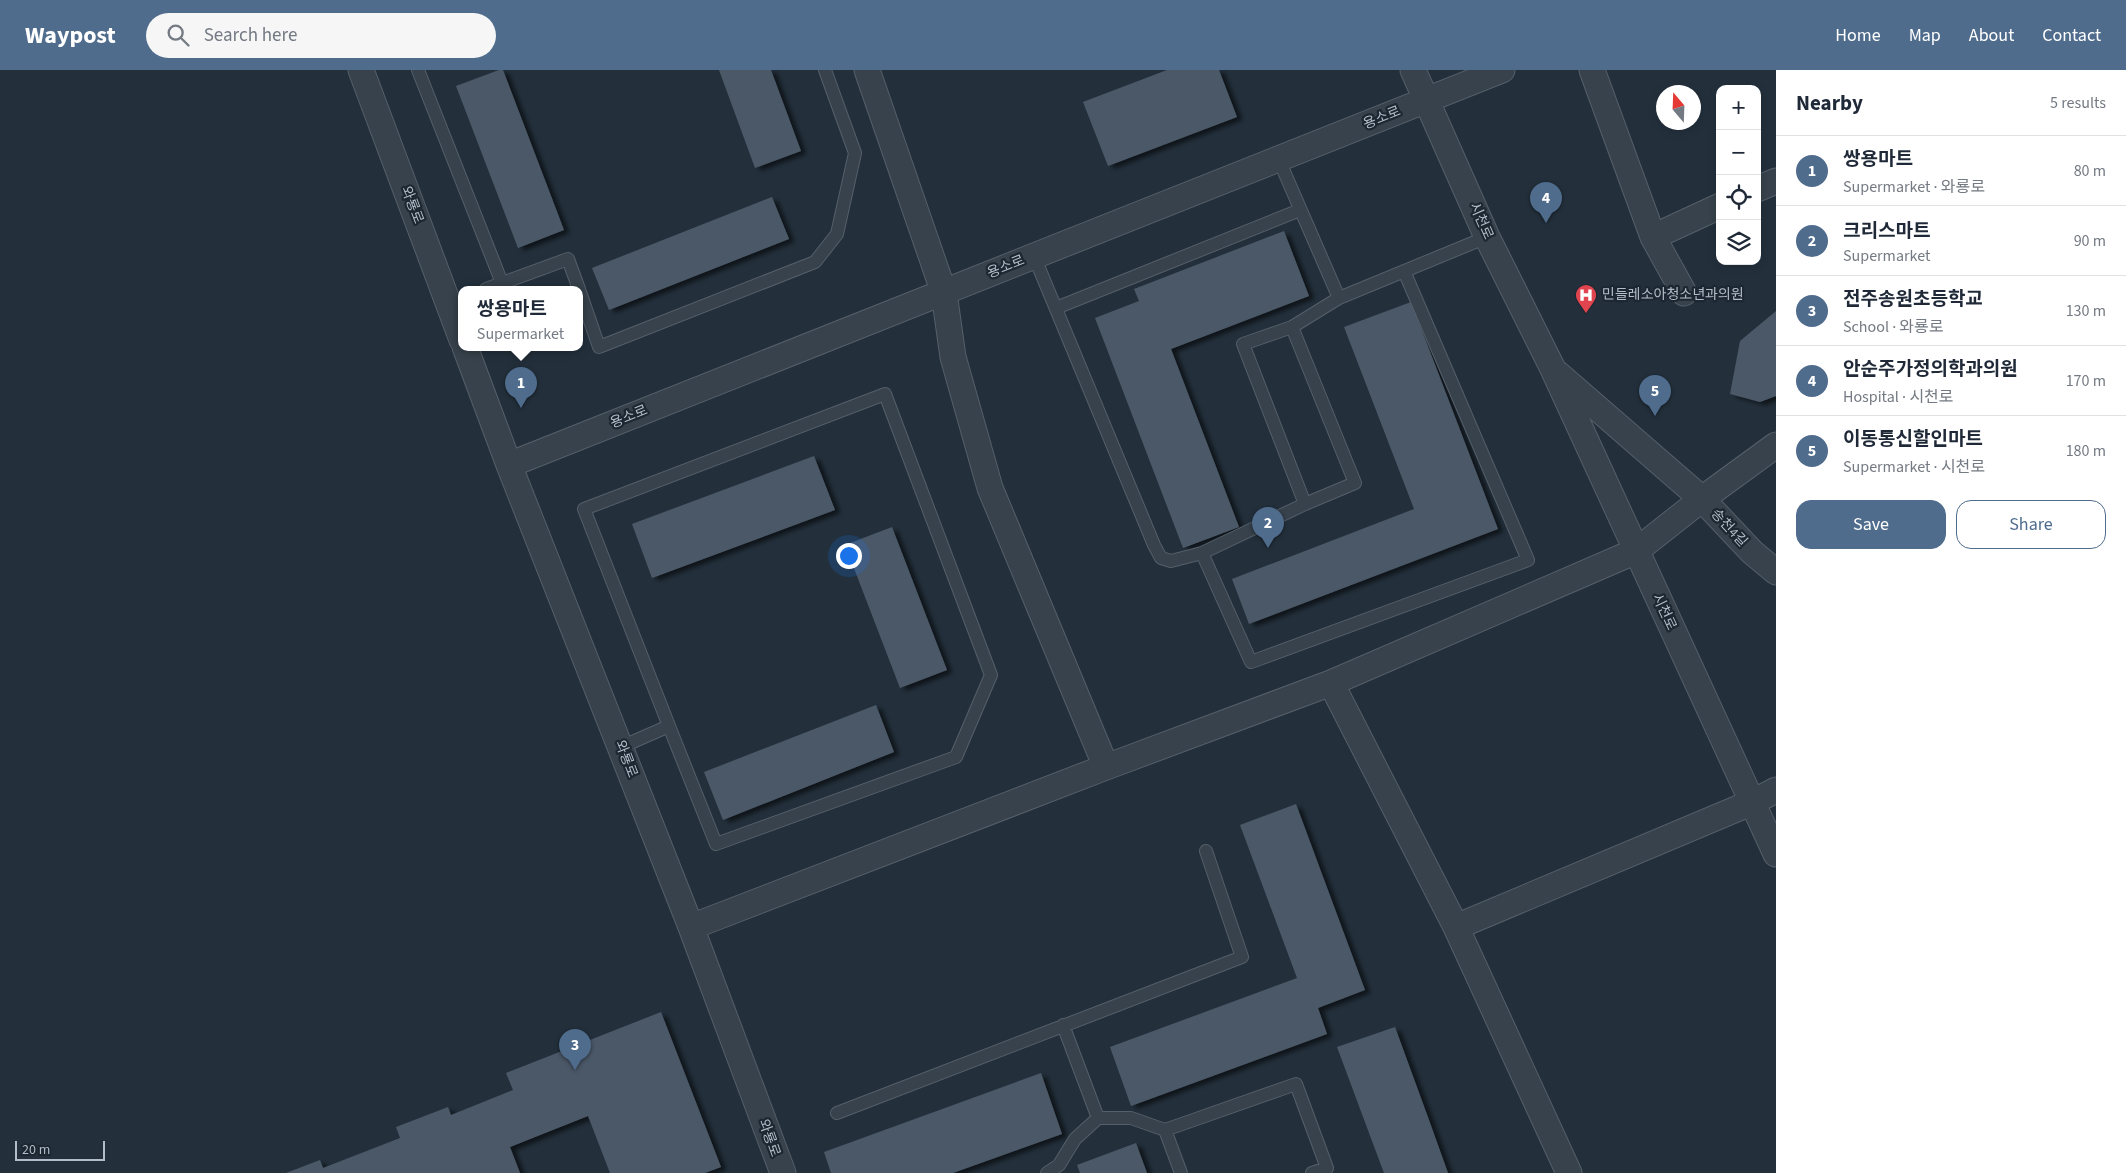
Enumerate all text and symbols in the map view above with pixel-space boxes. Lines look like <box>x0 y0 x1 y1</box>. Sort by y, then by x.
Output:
search box <box>146 13 496 58</box>
text: Waypost <box>25 18 116 53</box>
icon: search <box>164 21 192 49</box>
text: Search here <box>204 22 297 49</box>
text: Home <box>1835 23 1881 48</box>
text: Map <box>1909 23 1941 48</box>
text: About <box>1969 23 2014 48</box>
text: Contact <box>2042 23 2101 48</box>
north arrow <box>1656 85 1701 130</box>
map controls <box>1716 85 1761 265</box>
button: + <box>1716 85 1761 130</box>
text: Nearby <box>1796 88 1863 118</box>
text: 5 results <box>2050 92 2106 114</box>
street label: 용소로 <box>1360 101 1404 135</box>
button: − <box>1716 130 1761 175</box>
text: 쌍용마트 <box>1843 146 1913 173</box>
text: 1 <box>1808 160 1816 182</box>
text: 80 m <box>2074 160 2106 182</box>
button: locate <box>1716 175 1761 220</box>
text: Supermarket · 와룡로 <box>1843 176 1985 198</box>
pin: 4 <box>1530 182 1562 223</box>
street label: 와룡로 <box>396 183 428 227</box>
street label: 시천로 <box>1464 199 1498 243</box>
text: 크리스마트 <box>1843 218 1930 245</box>
button: layers <box>1716 220 1761 265</box>
text: 2 <box>1808 230 1816 252</box>
text: 90 m <box>2074 230 2106 252</box>
text: Supermarket <box>1843 245 1930 267</box>
street label: 용소로 <box>984 250 1028 284</box>
hospital icon: 민들레소아청소년과의원 <box>1574 283 1598 314</box>
place label: 민들레소아청소년과의원 <box>1602 285 1744 305</box>
popup <box>458 286 583 351</box>
text: 전주송원초등학교 <box>1843 286 1983 313</box>
text: 쌍용마트 <box>477 296 547 323</box>
text: 3 <box>1808 300 1816 322</box>
text: 130 m <box>2066 300 2106 322</box>
text: School · 와룡로 <box>1843 316 1944 338</box>
text: Supermarket <box>477 323 564 345</box>
text: 안순주가정의학과의원 <box>1843 356 2018 383</box>
pin: 1 <box>505 367 537 408</box>
text: 4 <box>1808 370 1816 392</box>
text: 170 m <box>2066 370 2106 392</box>
pin: 5 <box>1639 375 1671 416</box>
text: Hospital · 시천로 <box>1843 386 1953 408</box>
street label: 용소로 <box>607 400 651 434</box>
text: 이동통신할인마트 <box>1843 426 1983 453</box>
text: 5 <box>1808 440 1816 462</box>
text: 180 m <box>2066 440 2106 462</box>
text: Supermarket · 시천로 <box>1843 456 1985 478</box>
button: Save <box>1796 500 1946 549</box>
button: Share <box>1956 500 2106 549</box>
street label: 송천4길 <box>1706 505 1752 551</box>
pin: 2 <box>1252 507 1284 548</box>
your location <box>836 543 862 569</box>
street label: 시천로 <box>1647 590 1681 634</box>
street label: 와룡로 <box>610 737 642 781</box>
pin: 3 <box>559 1029 591 1070</box>
street label: 와룡로 <box>753 1116 785 1160</box>
scale bar <box>15 1138 105 1161</box>
text: 20 m <box>22 1140 50 1160</box>

